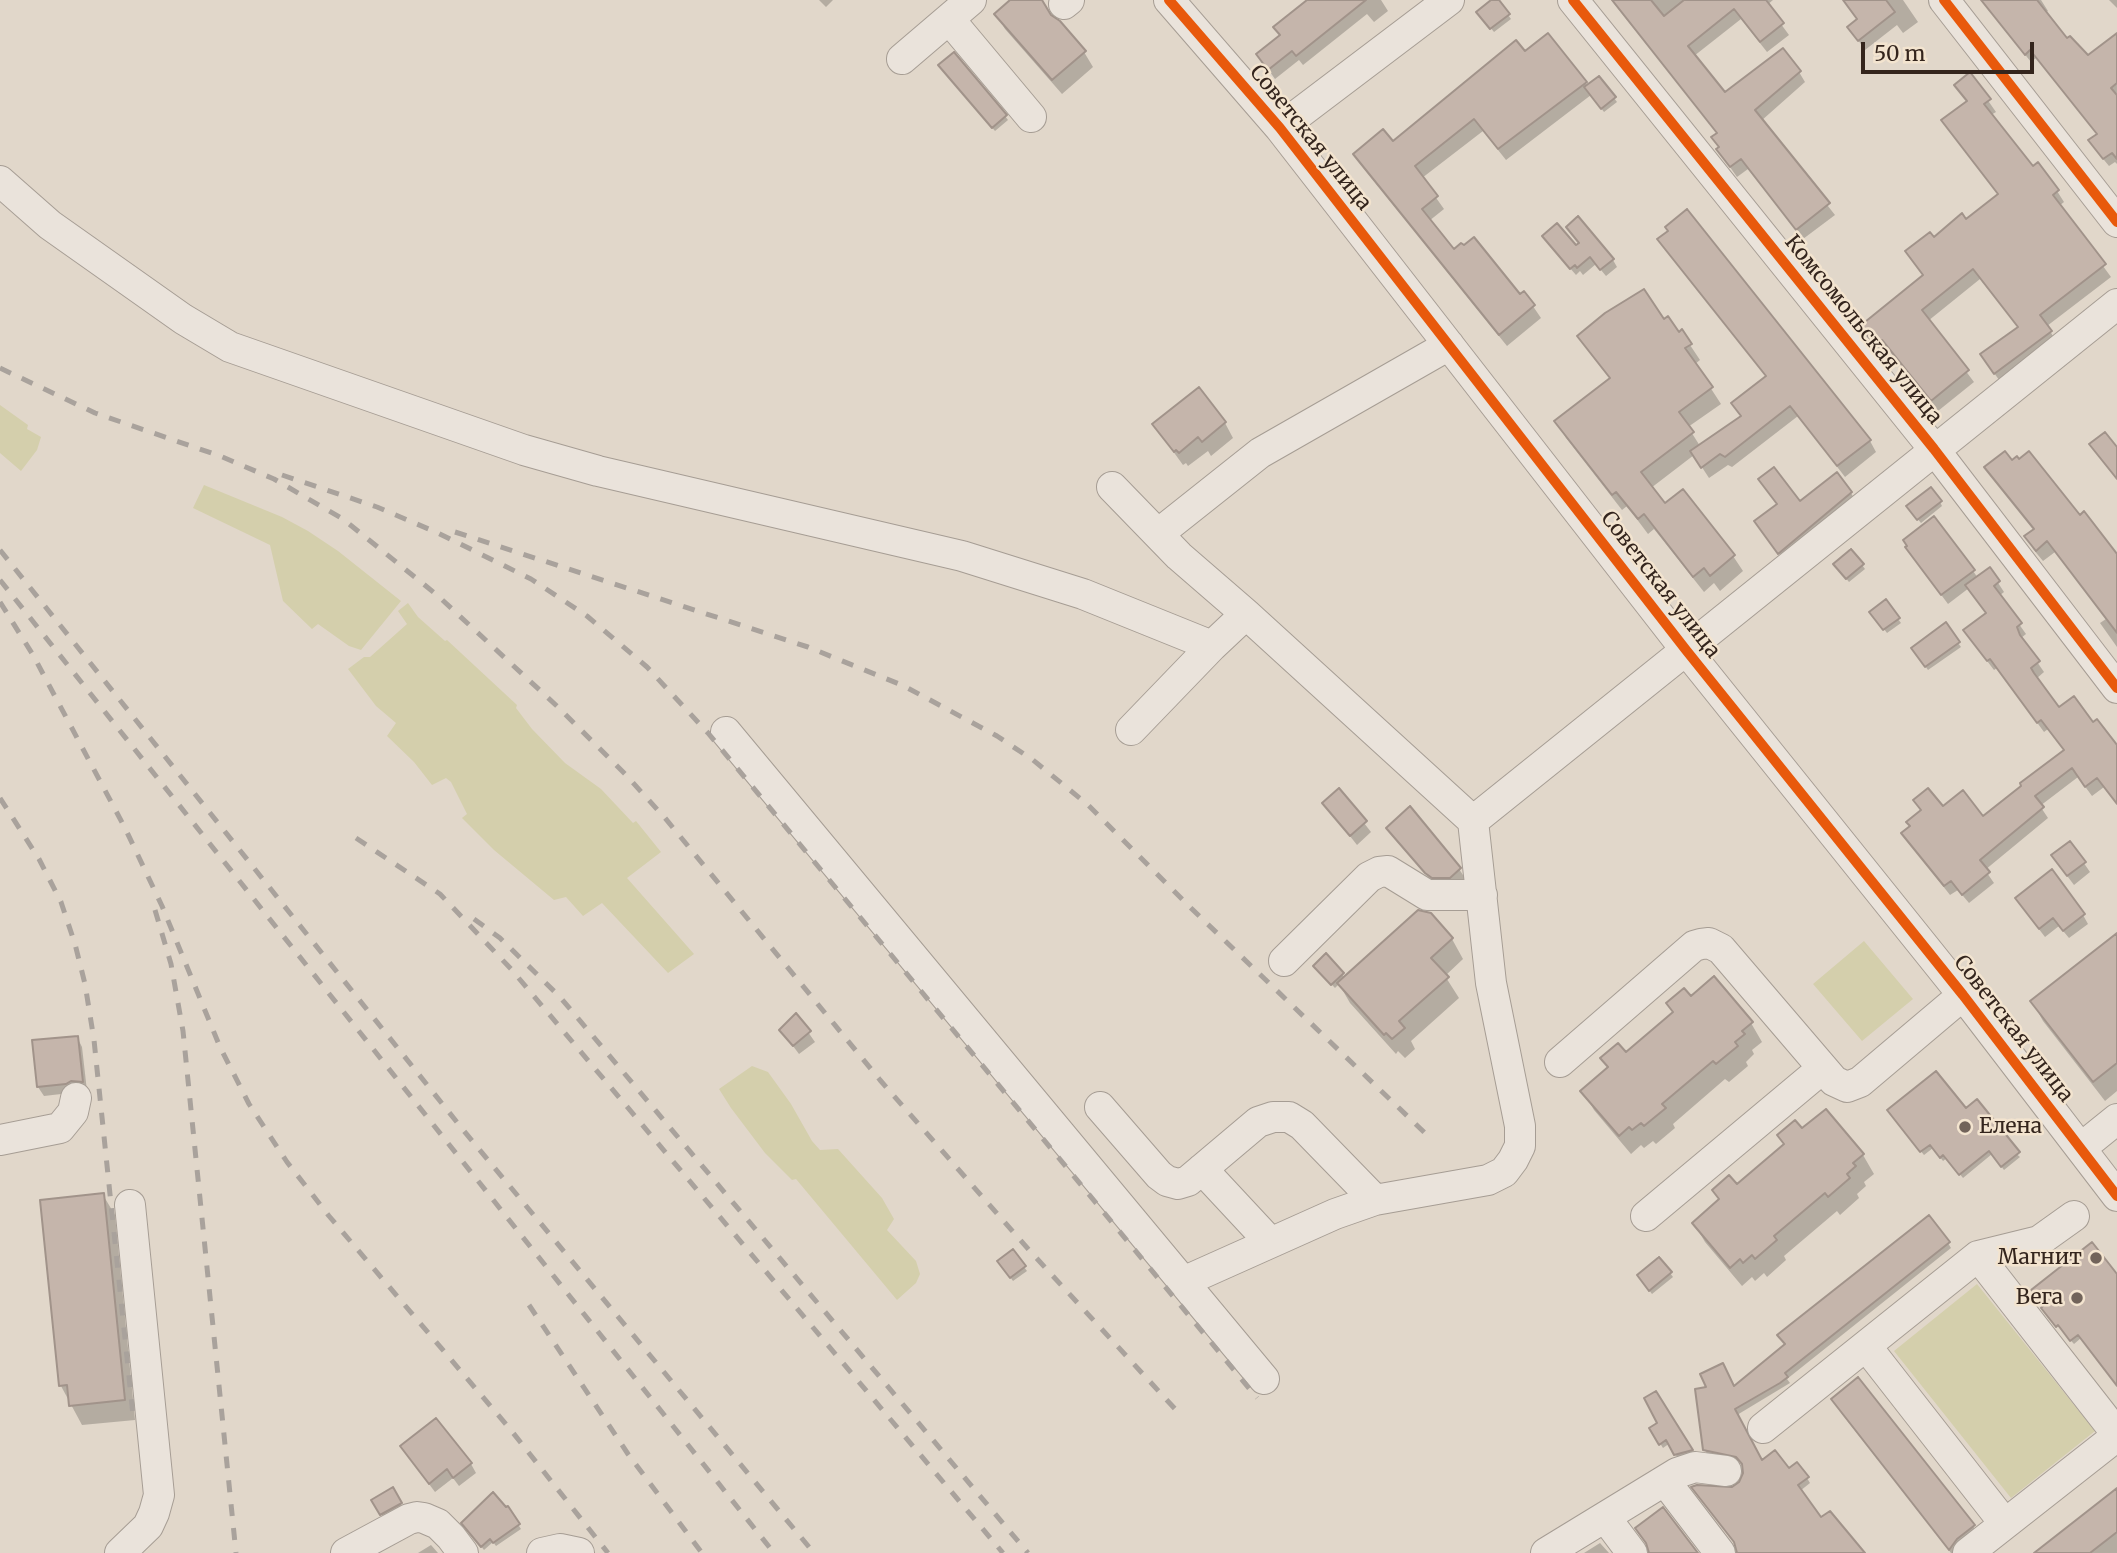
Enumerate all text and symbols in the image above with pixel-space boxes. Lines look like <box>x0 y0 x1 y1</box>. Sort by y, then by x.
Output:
scale bar <box>1865 28 2038 72</box>
text: 50 m <box>1874 40 1925 67</box>
street label: Советская улица <box>1244 60 1376 216</box>
street label: Комсомольская улица <box>1779 230 1947 430</box>
street label: Советская улица <box>1595 507 1725 663</box>
street label: Советская улица <box>1948 951 2078 1107</box>
place label: Елена <box>1979 1114 2042 1140</box>
marker: Елена <box>1957 1119 1973 1135</box>
place label: Магнит <box>1998 1245 2082 1271</box>
marker: Магнит <box>2088 1250 2104 1266</box>
place label: Вега <box>2016 1285 2063 1311</box>
marker: Вега <box>2069 1290 2085 1306</box>

